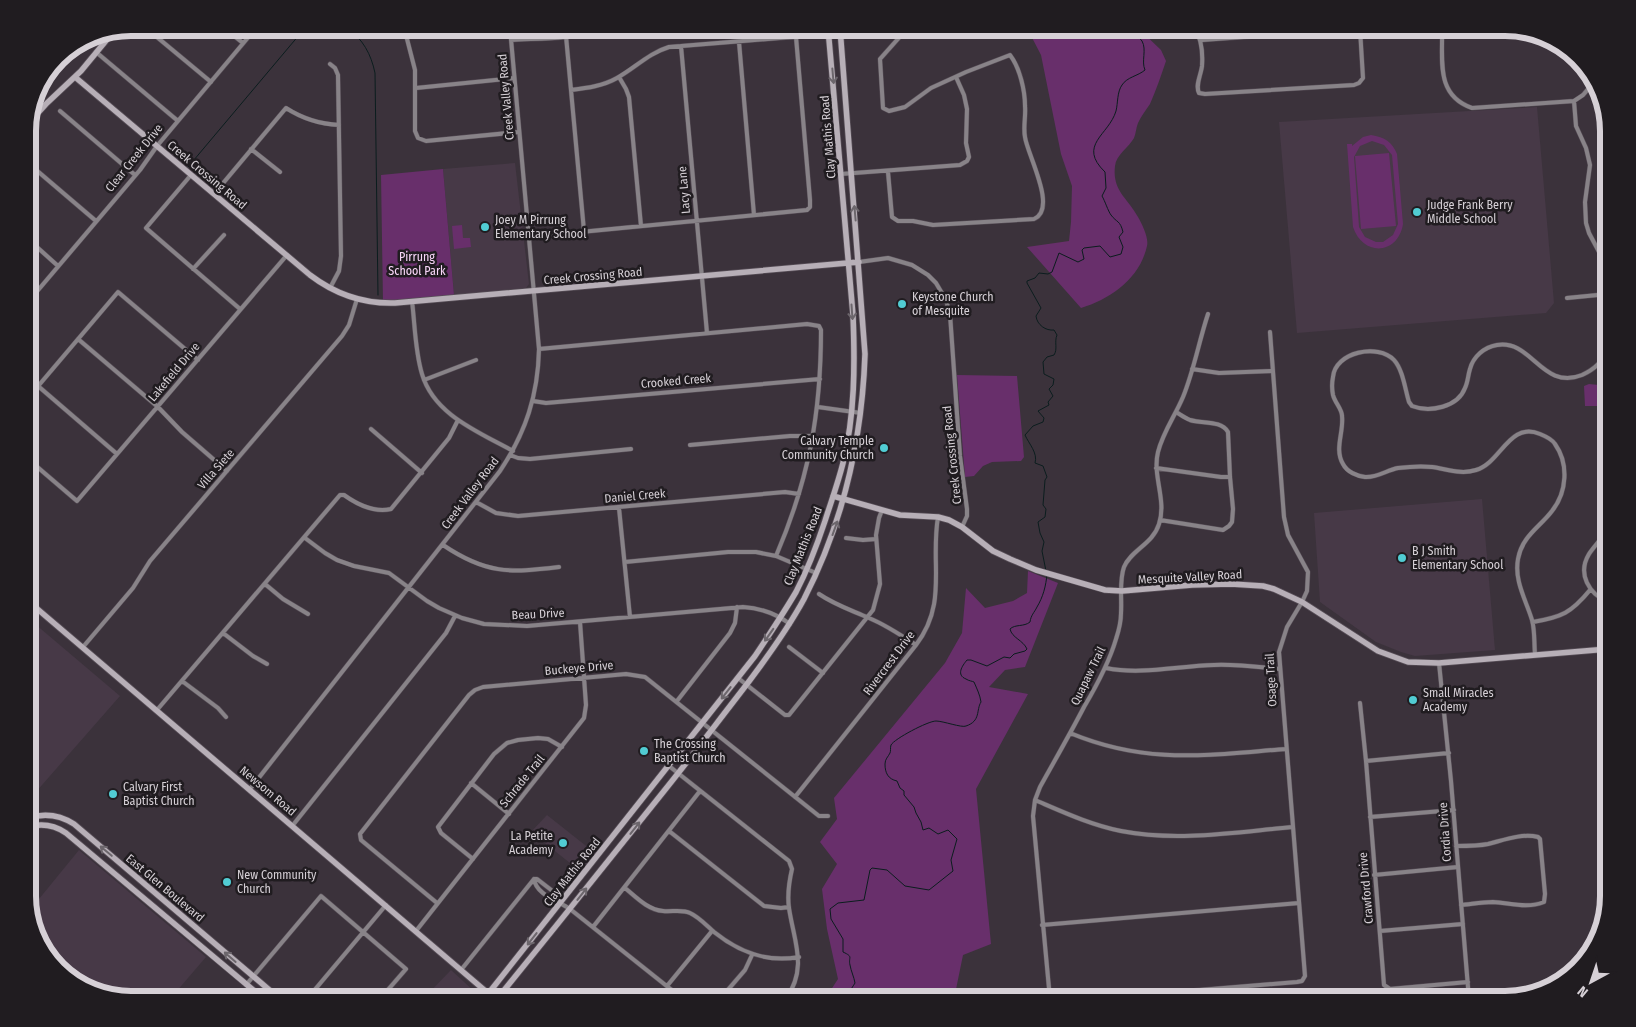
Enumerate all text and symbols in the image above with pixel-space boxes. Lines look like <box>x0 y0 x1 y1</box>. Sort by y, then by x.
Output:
street label: Creek Valley Road <box>495 53 517 141</box>
one-way arrow <box>828 68 837 84</box>
street label: Clay Mathis Road <box>817 95 839 179</box>
street label: Clear Creek Drive <box>102 121 166 195</box>
street label: Creek Crossing Road <box>165 138 249 212</box>
street label: Lacy Lane <box>675 166 693 214</box>
place label: Judge Frank Berry Middle School <box>1427 198 1513 226</box>
one-way arrow <box>850 205 859 221</box>
marker: Judge Frank Berry Middle School <box>1411 206 1423 218</box>
place label: Joey M Pirrung Elementary School <box>495 213 586 241</box>
marker: Joey M Pirrung Elementary School <box>479 221 491 233</box>
park label: Pirrung School Park <box>388 250 446 278</box>
street label: Creek Crossing Road <box>543 265 643 287</box>
place label: Keystone Church of Mesquite <box>912 290 993 318</box>
marker: Keystone Church of Mesquite <box>896 298 908 310</box>
one-way arrow <box>847 303 857 319</box>
street label: Lakefield Drive <box>145 340 203 404</box>
street label: Crooked Creek <box>640 371 712 391</box>
street label: Creek Crossing Road <box>940 405 964 505</box>
place label: Calvary Temple Community Church <box>782 434 874 462</box>
marker: Calvary Temple Community Church <box>878 442 890 454</box>
street label: Villa Siete <box>195 446 237 492</box>
street label: Creek Valley Road <box>438 454 502 532</box>
street label: Daniel Creek <box>604 486 667 506</box>
street label: Clay Mathis Road <box>781 505 825 587</box>
one-way arrow <box>831 520 840 536</box>
place label: B J Smith Elementary School <box>1412 544 1503 572</box>
marker: B J Smith Elementary School <box>1396 552 1408 564</box>
street label: Mesquite Valley Road <box>1138 567 1242 587</box>
street label: Beau Drive <box>511 606 565 622</box>
one-way arrow <box>764 628 774 642</box>
street label: Rivercrest Drive <box>860 628 918 698</box>
street label: Quapaw Trail <box>1068 644 1108 708</box>
street label: Osage Trail <box>1263 653 1279 707</box>
street label: Buckeye Drive <box>544 658 614 678</box>
one-way arrow <box>721 686 731 700</box>
place label: Small Miracles Academy <box>1423 686 1494 714</box>
marker: Small Miracles Academy <box>1407 694 1419 706</box>
place label: The Crossing Baptist Church <box>654 737 726 765</box>
marker: The Crossing Baptist Church <box>638 745 650 757</box>
street label: Schrade Trail <box>497 752 547 810</box>
street label: Newsom Road <box>237 763 299 819</box>
place label: Calvary First Baptist Church <box>123 780 195 808</box>
marker: Calvary First Baptist Church <box>107 788 119 800</box>
street label: Cordia Drive <box>1436 802 1454 862</box>
one-way arrow <box>629 822 640 835</box>
place label: La Petite Academy <box>509 829 554 857</box>
street label: Clay Mathis Road <box>541 835 603 909</box>
marker: La Petite Academy <box>557 837 569 849</box>
one-way arrow <box>100 846 113 857</box>
street label: East Glen Boulevard <box>123 851 207 925</box>
street label: Crawford Drive <box>1356 852 1376 924</box>
place label: New Community Church <box>237 868 317 896</box>
marker: New Community Church <box>221 876 233 888</box>
one-way arrow <box>577 887 587 901</box>
one-way arrow <box>527 932 538 945</box>
one-way arrow <box>223 951 236 962</box>
north arrow <box>1566 957 1616 1007</box>
text: N <box>1574 982 1592 1001</box>

